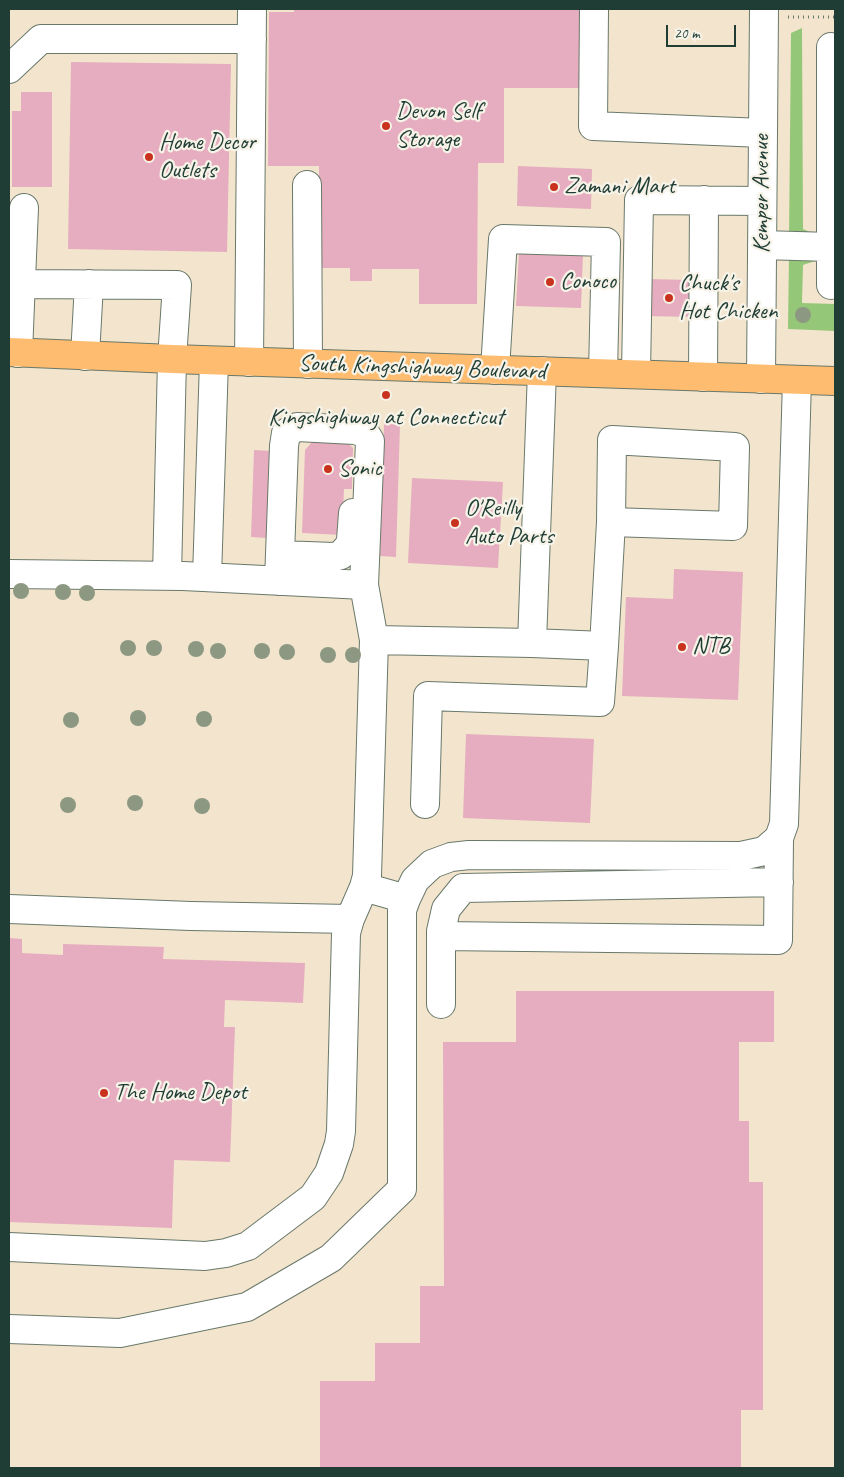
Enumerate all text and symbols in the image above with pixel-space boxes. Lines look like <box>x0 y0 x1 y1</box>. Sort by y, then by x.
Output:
scale bar <box>669 15 739 47</box>
text: 20 m <box>674 24 700 43</box>
place label: Devon Self Storage <box>396 98 481 154</box>
marker: Devon Self Storage <box>380 120 392 132</box>
place label: Home Decor Outlets <box>159 129 256 185</box>
street label: Kemper Avenue <box>748 135 776 253</box>
marker: Home Decor Outlets <box>143 151 155 163</box>
place label: Zamani Mart <box>564 173 675 201</box>
marker: Zamani Mart <box>548 181 560 193</box>
place label: Conoco <box>560 268 616 296</box>
place label: Chuck's Hot Chicken <box>679 270 777 326</box>
marker: Conoco <box>544 276 556 288</box>
marker: Chuck's Hot Chicken <box>663 292 675 304</box>
street label: South Kingshighway Boulevard <box>298 349 546 387</box>
marker: Kingshighway at Connecticut <box>380 389 392 401</box>
place label: Kingshighway at Connecticut <box>268 404 504 432</box>
place label: Sonic <box>338 455 382 483</box>
marker: Sonic <box>322 463 334 475</box>
place label: O'Reilly Auto Parts <box>465 495 553 551</box>
marker: O'Reilly Auto Parts <box>449 517 461 529</box>
place label: NTB <box>692 633 729 661</box>
marker: NTB <box>676 641 688 653</box>
place label: The Home Depot <box>114 1079 247 1107</box>
marker: The Home Depot <box>98 1087 110 1099</box>

